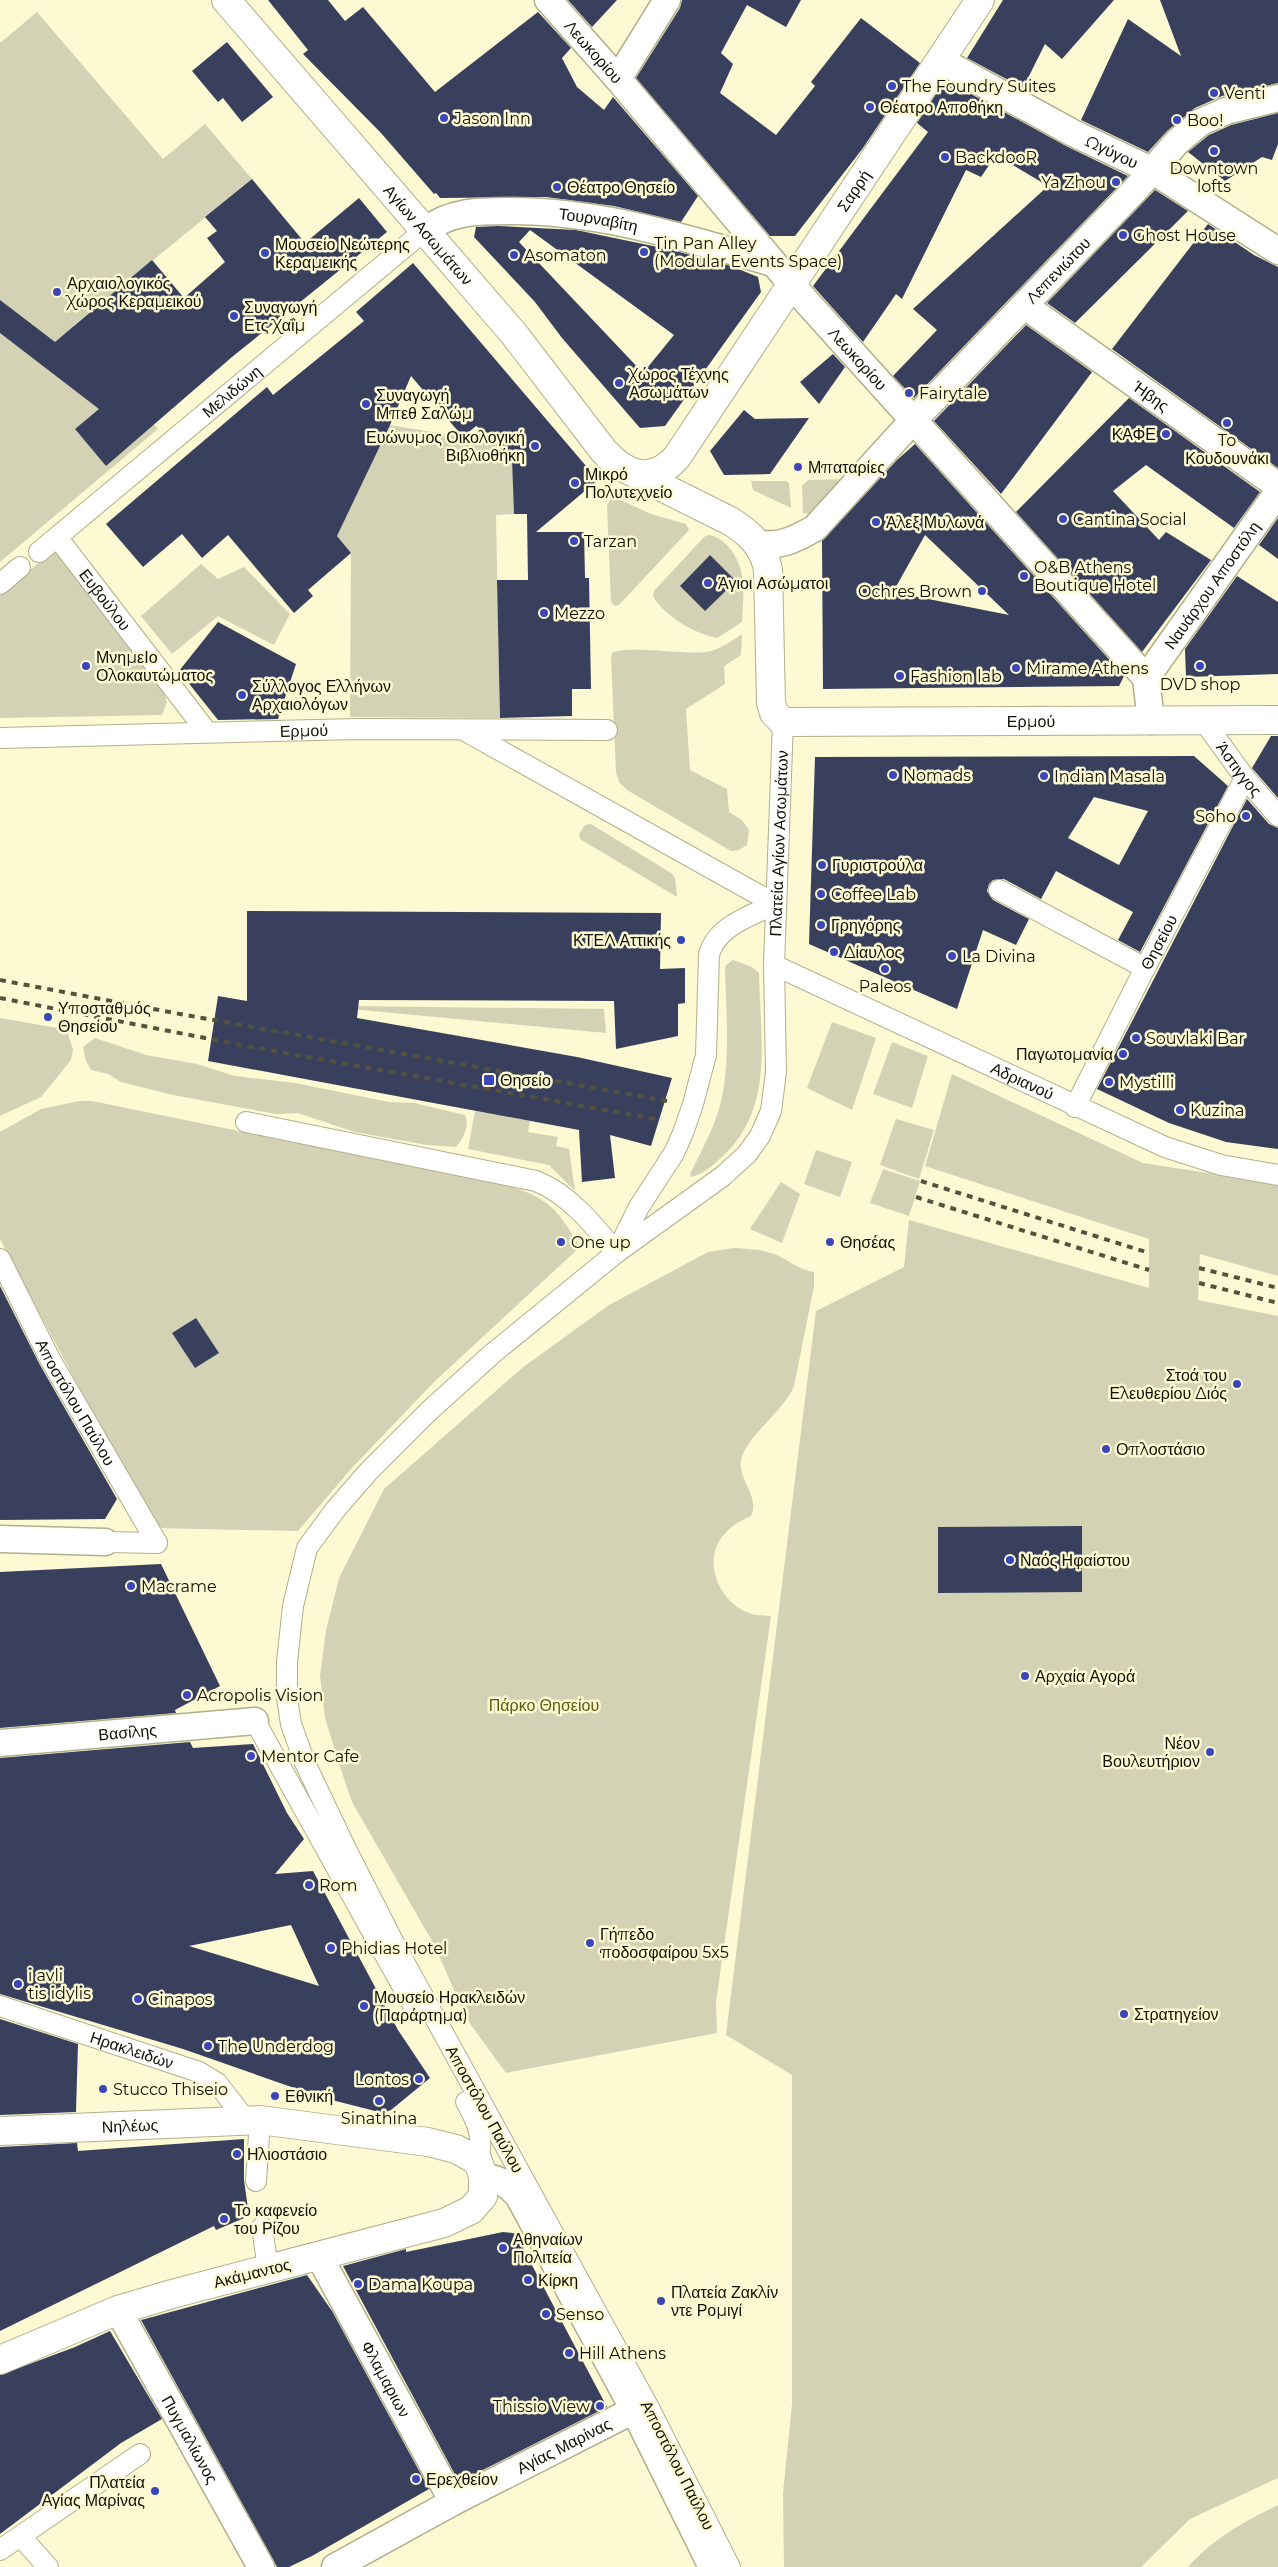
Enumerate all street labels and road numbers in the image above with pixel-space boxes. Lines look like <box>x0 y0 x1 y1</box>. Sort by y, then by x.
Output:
street label: Λεωκορίου <box>560 17 626 87</box>
street label: Ωγύγου <box>1083 131 1141 173</box>
street label: Σαρρή <box>833 166 875 215</box>
street label: Αγίων Ασωμάτων <box>380 181 477 289</box>
street label: Τουρναβίτη <box>558 204 640 236</box>
street label: Λεπενιώτου <box>1022 233 1095 307</box>
street label: Λεωκορίου <box>824 324 891 394</box>
street label: Μελιδώνη <box>199 362 265 422</box>
street label: Ήβης <box>1129 377 1173 416</box>
street label: Ναυάρχου Αποστόλη <box>1161 518 1264 653</box>
street label: Ευβούλου <box>75 565 134 634</box>
street label: Ερμού <box>1007 712 1055 731</box>
street label: Ερμού <box>280 721 328 741</box>
street label: Άστιγγος <box>1212 739 1266 801</box>
street label: Πλατεία Αγίων Ασωμάτων <box>766 750 792 937</box>
street label: Θησείου <box>1137 911 1181 973</box>
street label: Αδριανού <box>988 1058 1057 1104</box>
street label: Αποστόλου Παύλου <box>32 1336 119 1469</box>
street label: Βασίλης <box>98 1720 158 1744</box>
street label: Ηρακλειδών <box>88 2028 176 2073</box>
street label: Αποστόλου Παύλου <box>442 2042 527 2176</box>
street label: Νηλέως <box>101 2115 159 2137</box>
street label: Ακάμαντος <box>212 2255 293 2292</box>
street label: Φλαμαριων <box>357 2338 414 2421</box>
street label: Πυγμαλίωνος <box>157 2392 222 2487</box>
street label: Αποστόλου Παύλου <box>637 2397 718 2533</box>
street label: Αγίας Μαρίνας <box>514 2414 615 2478</box>

